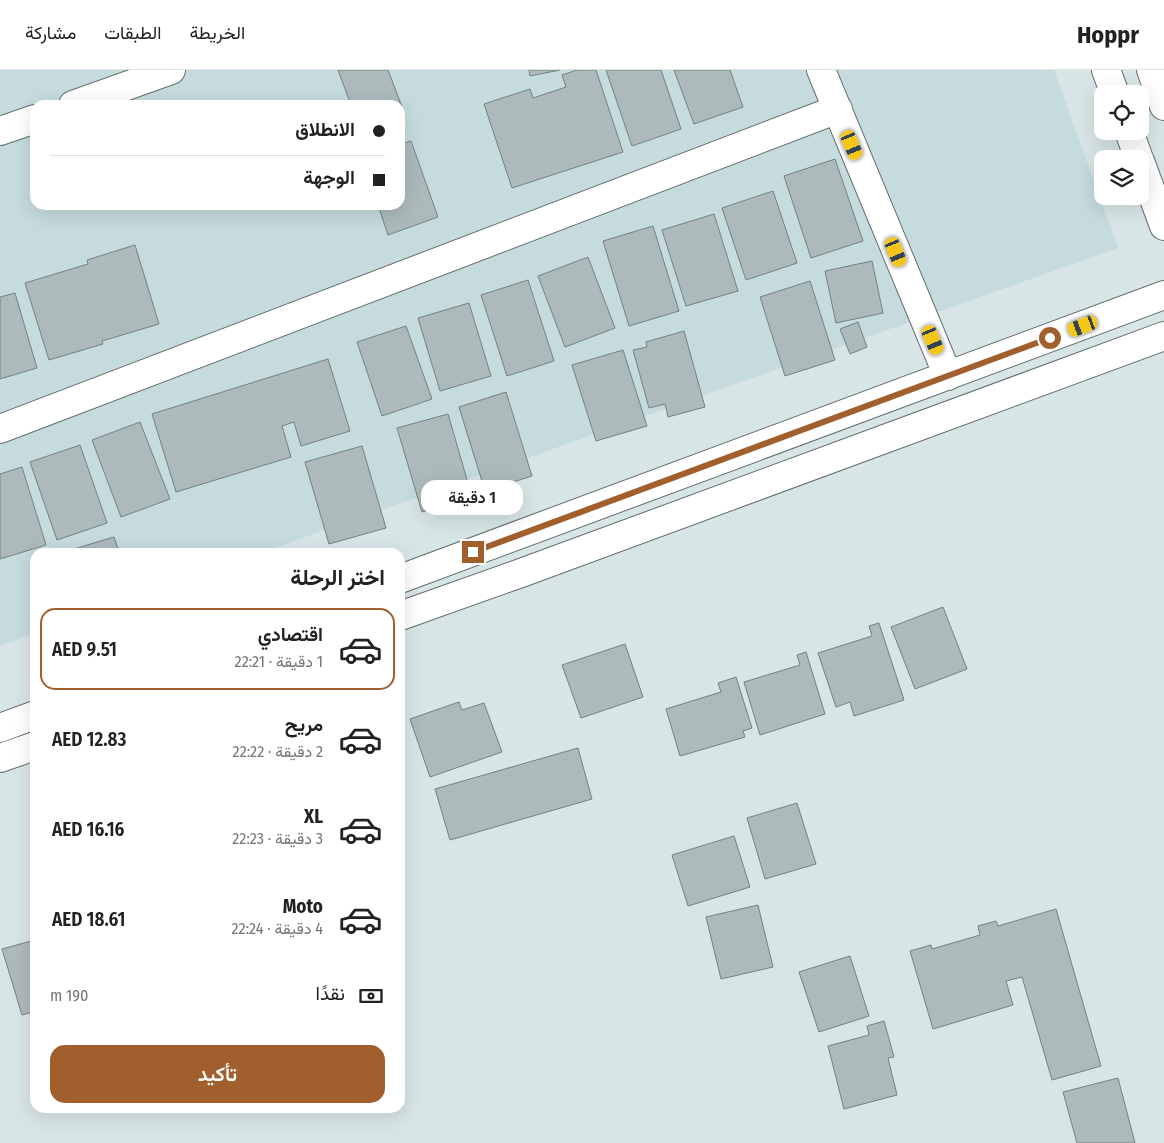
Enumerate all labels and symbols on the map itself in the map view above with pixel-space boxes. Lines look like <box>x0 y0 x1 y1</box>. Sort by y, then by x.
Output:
car <box>839 128 864 162</box>
car <box>883 235 908 269</box>
car <box>1066 314 1099 338</box>
car <box>920 323 945 357</box>
route start <box>1039 327 1061 349</box>
callout: 1 دقيقة <box>422 480 524 514</box>
route end <box>462 541 484 563</box>

